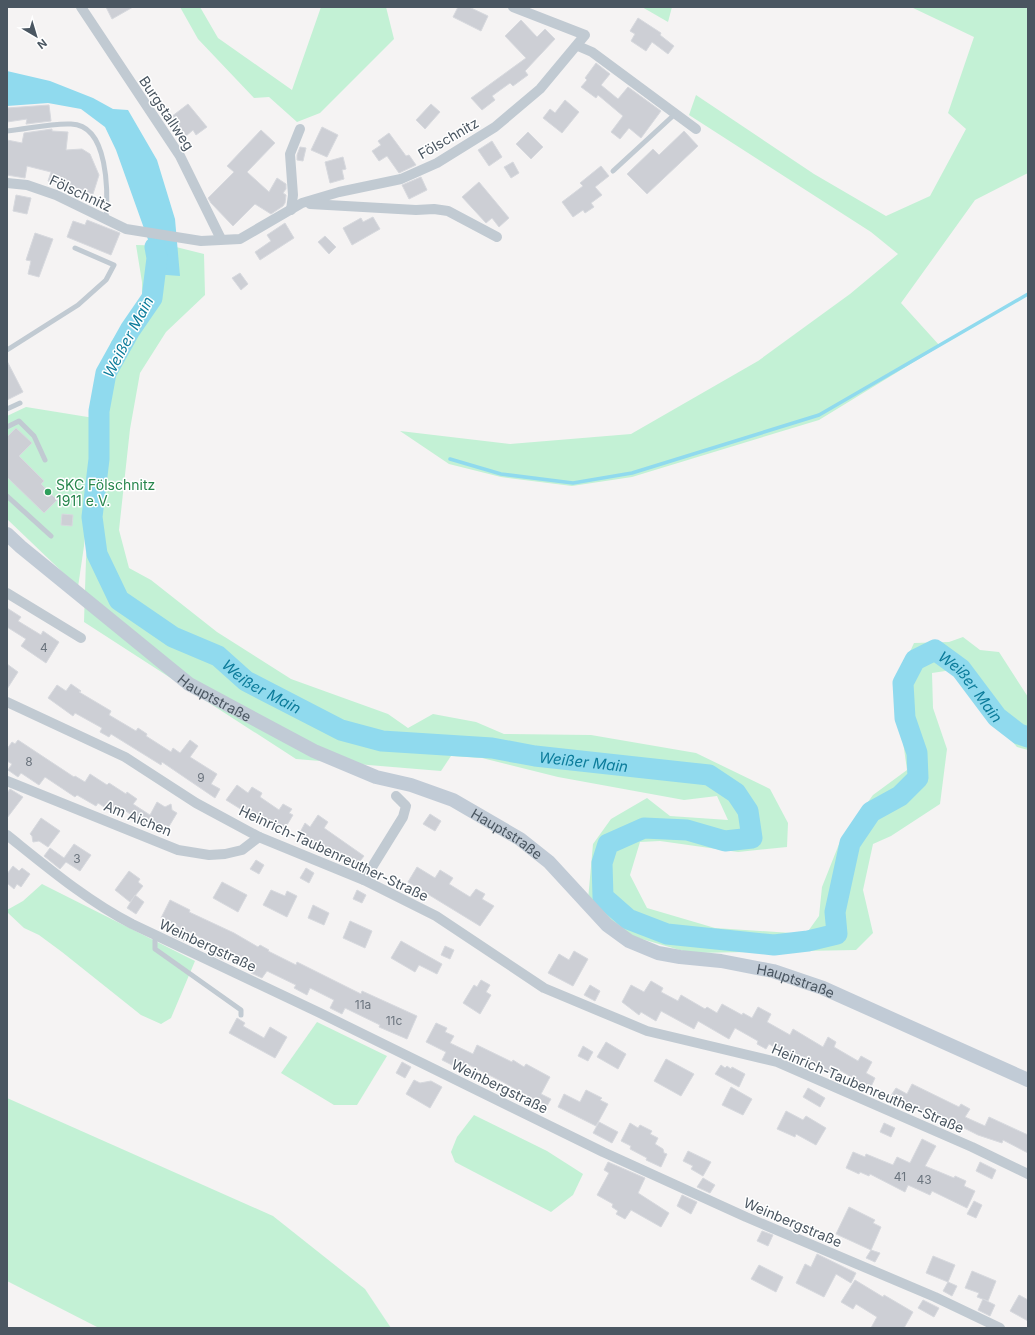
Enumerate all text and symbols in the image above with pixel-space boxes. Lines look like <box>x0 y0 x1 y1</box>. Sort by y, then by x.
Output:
north arrow <box>16 16 56 56</box>
text: N <box>35 36 50 52</box>
street label: Burgstallweg <box>136 73 198 153</box>
street label: Fölschnitz <box>415 114 481 162</box>
street label: Fölschnitz <box>47 171 115 215</box>
water label: Weißer Main <box>99 293 157 381</box>
place label: SKC Fölschnitz 1911 e.V. <box>56 476 155 509</box>
marker: SKC Fölschnitz 1911 e.V. <box>43 487 53 497</box>
house number: 4 <box>40 640 48 655</box>
water label: Weißer Main <box>935 646 1007 726</box>
water label: Weißer Main <box>218 655 305 717</box>
street label: Hauptstraße <box>175 670 255 725</box>
water label: Weißer Main <box>538 747 629 776</box>
house number: 8 <box>25 754 33 769</box>
house number: 9 <box>197 770 205 785</box>
street label: Am Aichen <box>102 797 174 839</box>
street label: Heinrich-Taubenreuther-Straße <box>237 802 431 904</box>
street label: Hauptstraße <box>468 804 546 862</box>
house number: 3 <box>73 851 81 866</box>
street label: Weinbergstraße <box>157 915 259 975</box>
street label: Hauptstraße <box>755 960 838 1001</box>
house number: 11a <box>355 997 371 1012</box>
house number: 11c <box>386 1013 402 1028</box>
street label: Heinrich-Taubenreuther-Straße <box>769 1040 967 1136</box>
street label: Weinbergstraße <box>449 1055 551 1117</box>
house number: 41 <box>894 1169 906 1184</box>
house number: 43 <box>916 1172 932 1187</box>
street label: Weinbergstraße <box>741 1194 845 1250</box>

